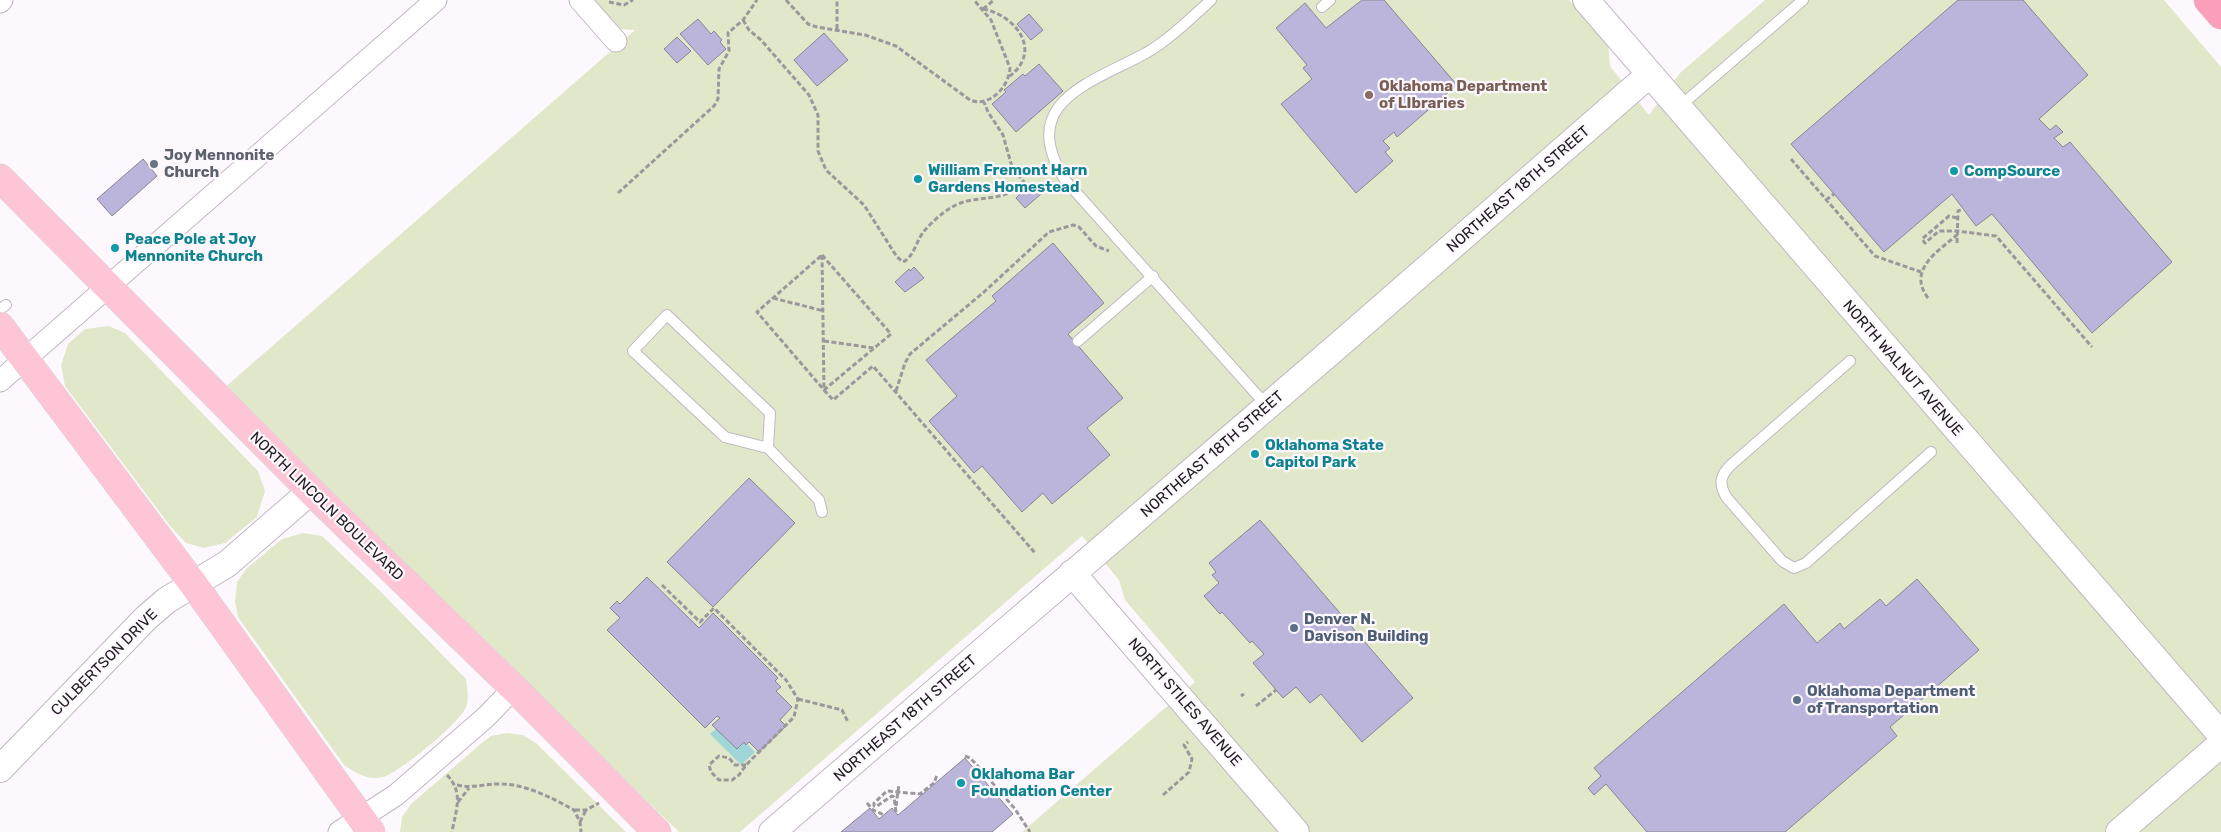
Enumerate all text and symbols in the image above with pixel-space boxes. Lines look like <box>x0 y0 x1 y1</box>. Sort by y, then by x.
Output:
place label: Oklahoma Department of LIbraries <box>1379 77 1547 112</box>
marker: Oklahoma Department of LIbraries <box>1363 89 1375 101</box>
street label: NORTHEAST 18TH STREET <box>1443 122 1593 256</box>
place label: Joy Mennonite Church <box>164 146 274 181</box>
marker: Joy Mennonite Church <box>148 158 160 170</box>
place label: William Fremont Harn Gardens Homestead <box>928 161 1087 196</box>
place label: CompSource <box>1964 162 2060 180</box>
marker: CompSource <box>1948 165 1960 177</box>
marker: William Fremont Harn Gardens Homestead <box>912 173 924 185</box>
place label: Peace Pole at Joy Mennonite Church <box>125 230 263 265</box>
marker: Peace Pole at Joy Mennonite Church <box>109 242 121 254</box>
street label: NORTH WALNUT AVENUE <box>1839 296 1967 440</box>
street label: NORTHEAST 18TH STREET <box>1137 387 1287 521</box>
street label: NORTH LINCOLN BOULEVARD <box>247 428 407 584</box>
place label: Oklahoma State Capitol Park <box>1265 436 1384 471</box>
marker: Oklahoma State Capitol Park <box>1249 448 1261 460</box>
street label: CULBERTSON DRIVE <box>47 605 161 719</box>
place label: Denver N. Davison Building <box>1304 610 1429 645</box>
marker: Denver N. Davison Building <box>1288 622 1300 634</box>
street label: NORTH STILES AVENUE <box>1124 634 1246 770</box>
street label: NORTHEAST 18TH STREET <box>830 651 980 785</box>
place label: Oklahoma Department of Transportation <box>1807 682 1975 717</box>
marker: Oklahoma Department of Transportation <box>1791 694 1803 706</box>
place label: Oklahoma Bar Foundation Center <box>971 765 1112 800</box>
marker: Oklahoma Bar Foundation Center <box>955 777 967 789</box>

